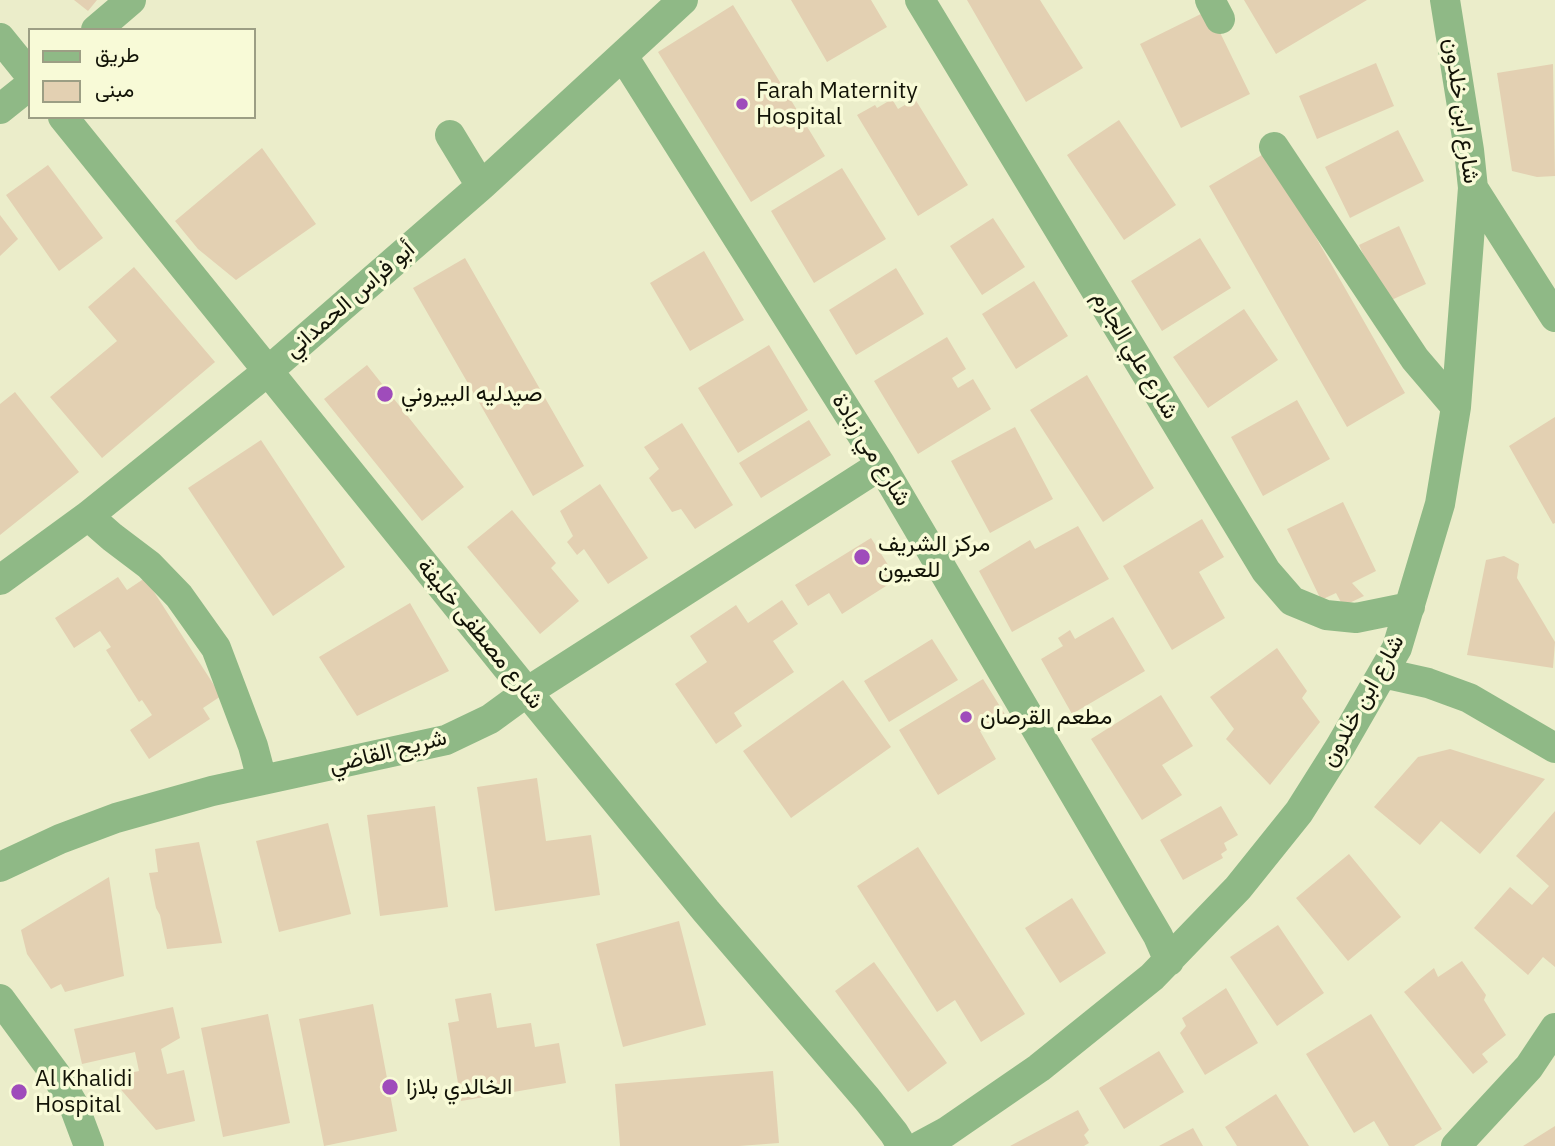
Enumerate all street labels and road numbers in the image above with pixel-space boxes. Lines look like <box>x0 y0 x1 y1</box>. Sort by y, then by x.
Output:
street label: شارع ابن خلدون <box>1437 37 1485 185</box>
street label: أبو فراس الحمداني <box>279 236 421 364</box>
street label: شارع علي الجارم <box>1086 286 1184 424</box>
street label: شارع مي زيادة <box>826 389 916 511</box>
street label: شارع مصطفى خليفة <box>411 553 549 715</box>
street label: شارع ابن خلدون <box>1315 630 1411 772</box>
street label: شريح القاضي <box>326 724 450 780</box>

